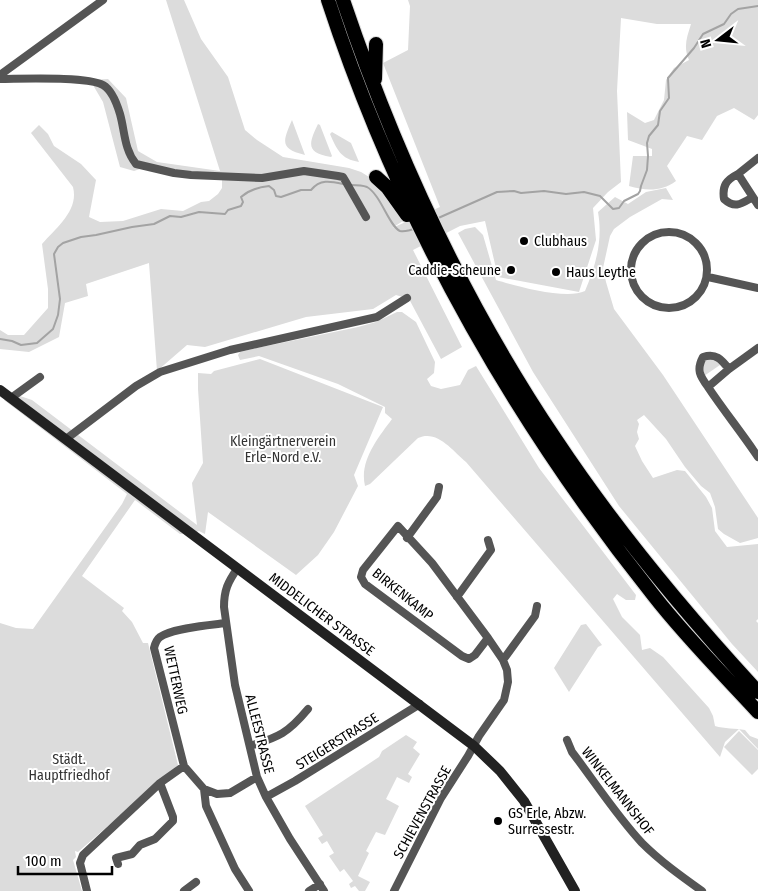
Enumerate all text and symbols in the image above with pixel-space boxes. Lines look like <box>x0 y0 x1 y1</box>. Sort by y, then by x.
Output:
north arrow <box>693 15 743 65</box>
text: N <box>697 37 715 50</box>
place label: Clubhaus <box>534 233 587 250</box>
marker: Clubhaus <box>518 235 530 247</box>
place label: Caddie-Scheune <box>408 262 501 279</box>
marker: Caddie-Scheune <box>505 264 517 276</box>
place label: Haus Leythe <box>566 264 636 281</box>
marker: Haus Leythe <box>550 266 562 278</box>
park label: Kleingärtnerverein Erle-Nord e.V. <box>230 433 336 466</box>
street label: BIRKENKAMP <box>369 565 437 624</box>
street label: MIDDELICHER STRASSE <box>266 569 378 660</box>
street label: WETTERWEG <box>160 645 191 716</box>
street label: ALLEESTRASSE <box>241 693 278 776</box>
street label: STEIGERSTRASSE <box>293 709 382 774</box>
street label: WINKELMANNSHOF <box>578 744 657 839</box>
park label: Städt. Hauptfriedhof <box>29 751 111 784</box>
street label: SCHIEVENSTRASSE <box>390 763 455 862</box>
place label: GS Erle, Abzw. Surressestr. <box>508 805 586 838</box>
marker: GS Erle, Abzw. Surressestr. <box>492 815 504 827</box>
scale bar <box>18 844 111 876</box>
text: 100 m <box>25 852 62 870</box>

